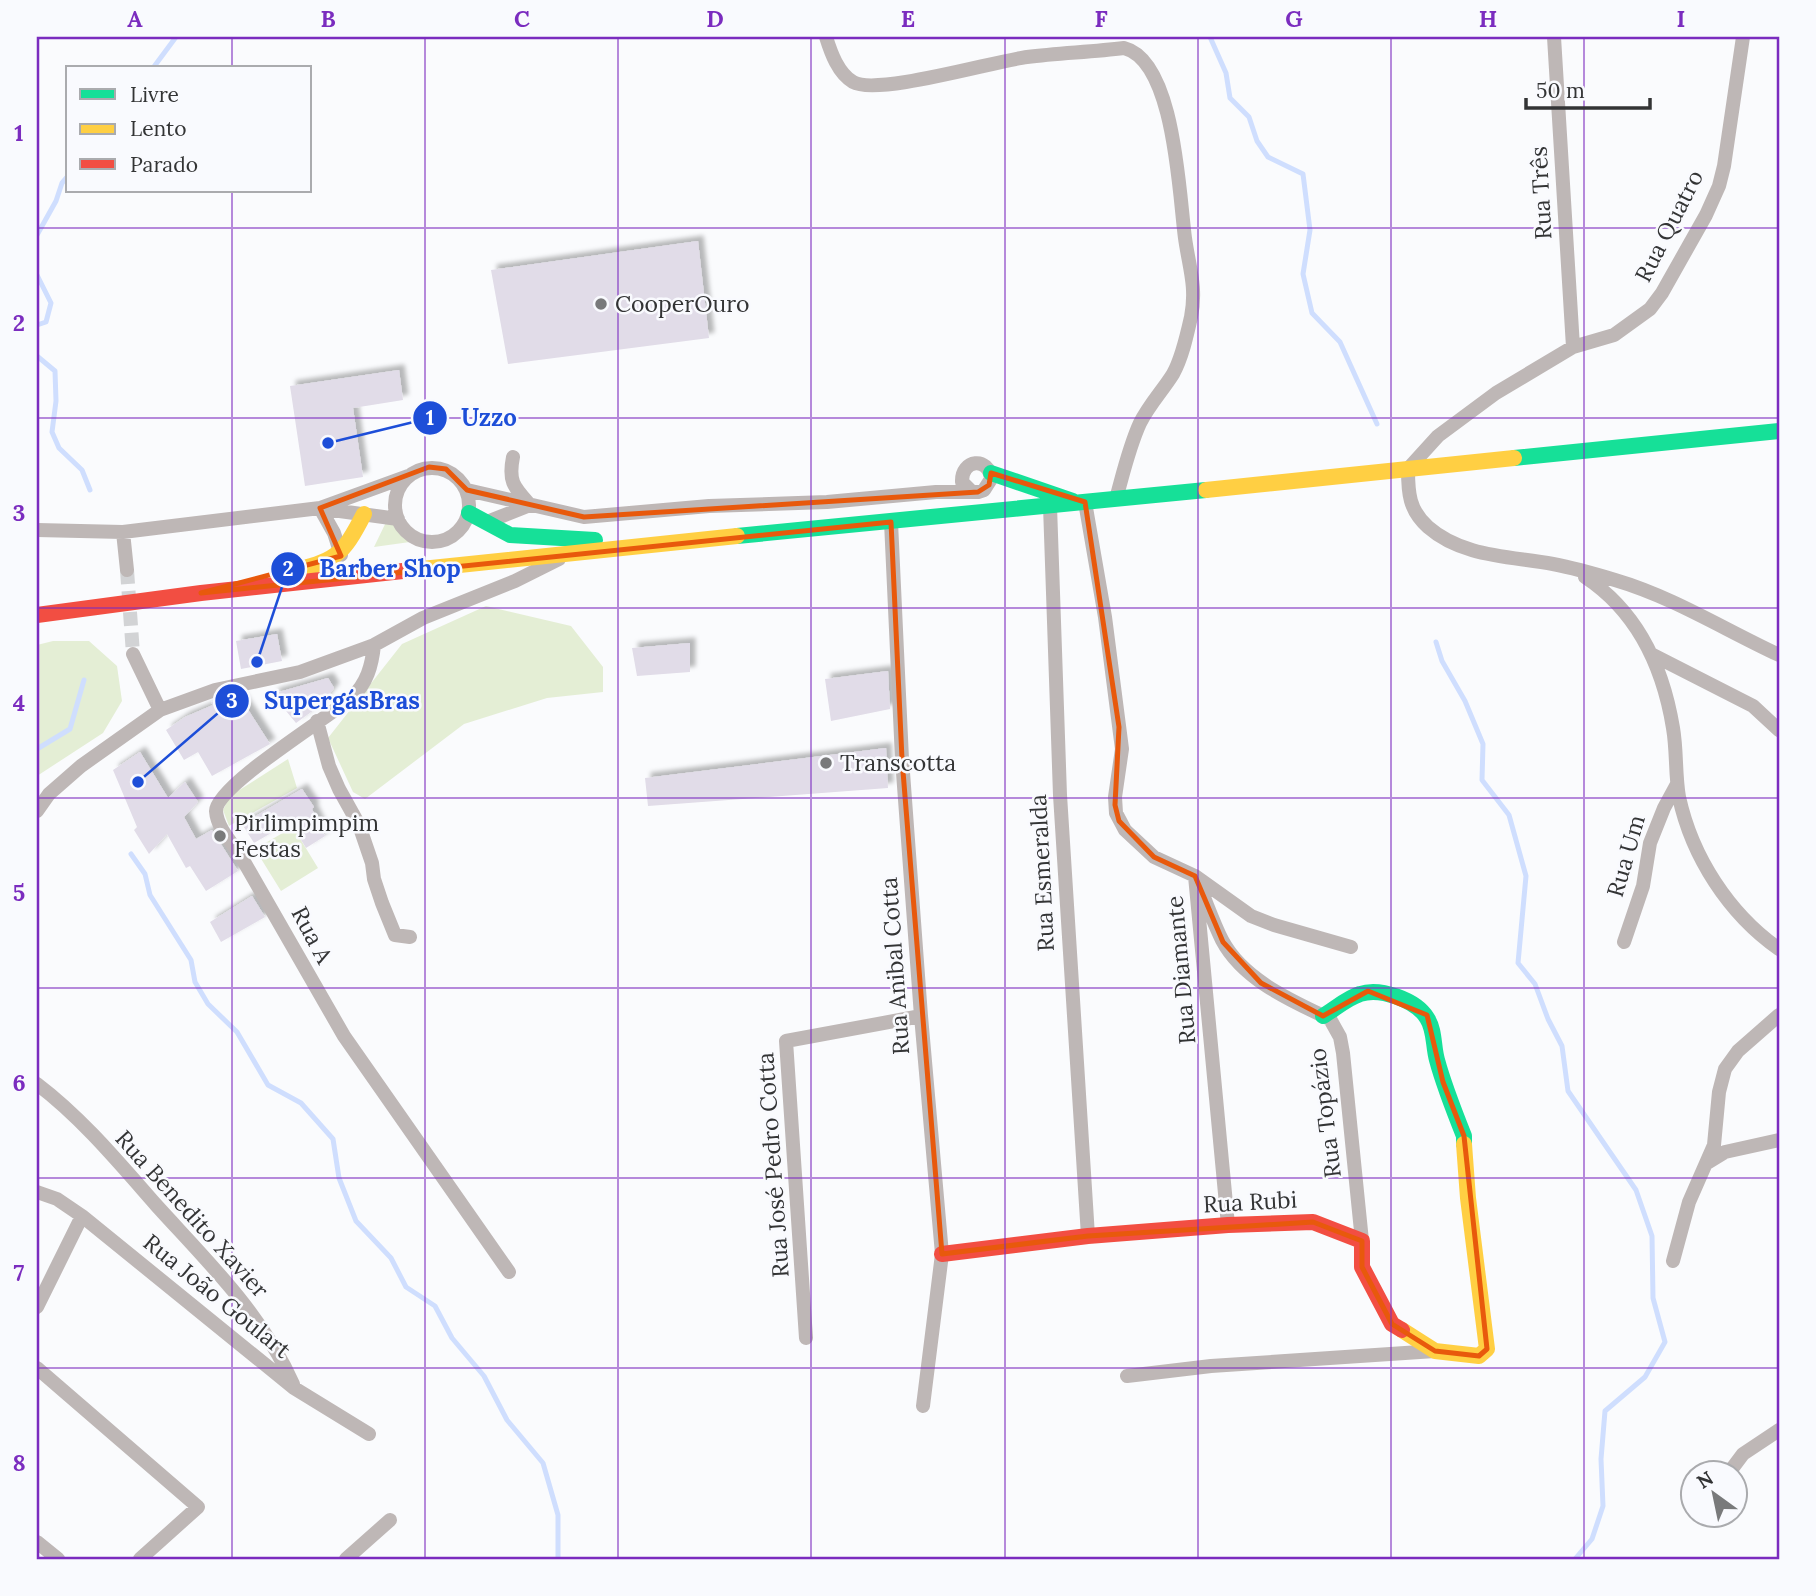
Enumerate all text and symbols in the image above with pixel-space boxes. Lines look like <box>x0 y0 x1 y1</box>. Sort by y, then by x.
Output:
text: A <box>127 4 143 33</box>
text: B <box>320 4 336 33</box>
text: C <box>514 4 530 33</box>
text: D <box>706 4 724 33</box>
text: E <box>901 4 915 33</box>
text: F <box>1094 4 1108 33</box>
text: G <box>1285 4 1303 33</box>
text: H <box>1479 4 1497 33</box>
text: I <box>1677 4 1685 33</box>
legend <box>66 66 312 192</box>
scale bar <box>1526 66 1650 110</box>
text: 50 m <box>1536 77 1585 104</box>
text: Livre <box>130 81 179 108</box>
text: Lento <box>130 115 187 142</box>
text: 1 <box>14 118 24 147</box>
street label: Rua Três <box>1524 146 1557 240</box>
text: Parado <box>130 151 198 178</box>
street label: Rua Quatro <box>1628 165 1709 287</box>
place label: CooperOuro <box>615 289 749 318</box>
marker: CooperOuro <box>593 296 609 312</box>
text: 2 <box>13 308 25 337</box>
callout: Uzzo <box>413 395 531 440</box>
text: Uzzo <box>461 402 517 433</box>
text: 1 <box>426 404 434 431</box>
text: 3 <box>13 498 25 527</box>
callout: Barber Shop <box>270 547 475 592</box>
text: Barber Shop <box>319 553 461 584</box>
text: 2 <box>282 555 294 582</box>
callout: SupergásBras <box>215 679 434 724</box>
text: SupergásBras <box>264 685 420 716</box>
text: 3 <box>226 687 238 714</box>
text: 4 <box>13 688 25 717</box>
place label: Transcotta <box>840 748 956 777</box>
marker: Transcotta <box>818 755 834 771</box>
street label: Rua Esmeralda <box>1023 793 1060 952</box>
place label: Pirlimpimpim Festas <box>234 808 379 863</box>
street label: Rua Um <box>1600 812 1651 900</box>
marker: Pirlimpimpim Festas <box>212 828 228 844</box>
street label: Rua Anibal Cotta <box>874 876 915 1056</box>
text: 5 <box>13 878 25 907</box>
street label: Rua Diamante <box>1160 895 1201 1046</box>
street label: Rua A <box>285 901 340 969</box>
street label: Rua Topázio <box>1302 1047 1347 1180</box>
street label: Rua José Pedro Cotta <box>750 1051 795 1279</box>
text: 6 <box>12 1068 26 1097</box>
street label: Rua Benedito Xavier <box>109 1124 275 1304</box>
street label: Rua Rubi <box>1202 1185 1298 1218</box>
street label: Rua João Goulart <box>138 1227 297 1364</box>
text: 7 <box>14 1258 25 1287</box>
text: 8 <box>12 1448 26 1477</box>
north arrow <box>1680 1460 1750 1530</box>
text: N <box>1692 1466 1718 1494</box>

